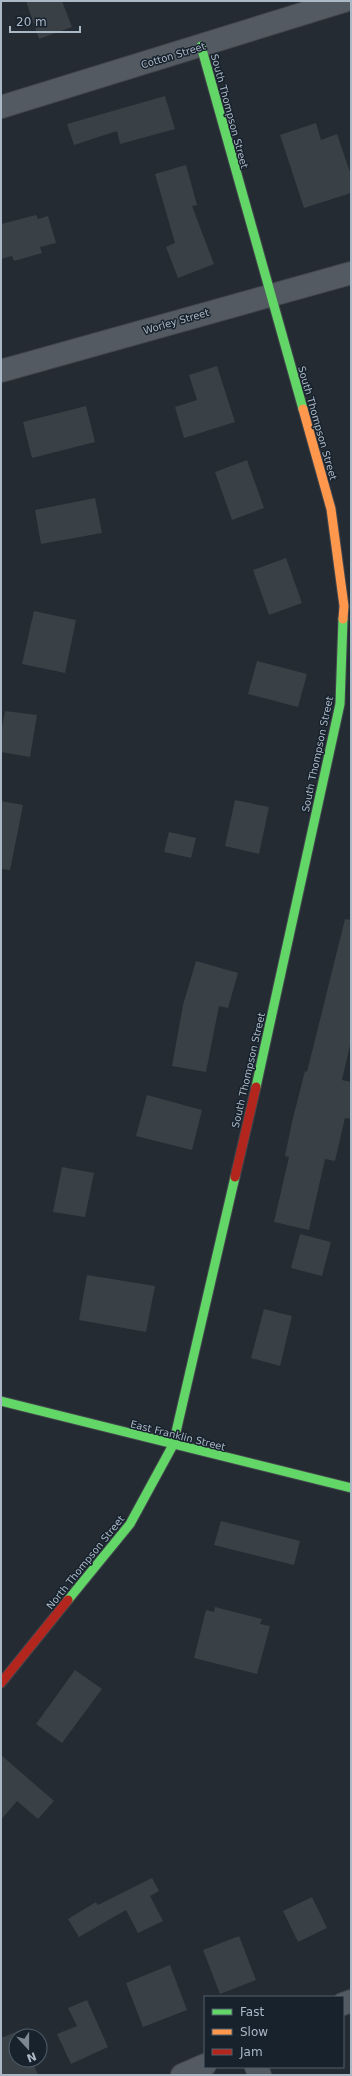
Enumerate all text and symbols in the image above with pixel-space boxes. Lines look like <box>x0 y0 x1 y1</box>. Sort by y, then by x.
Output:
scale bar <box>10 8 80 34</box>
text: 20 m <box>16 15 47 29</box>
street label: Cotton Street <box>140 40 207 71</box>
street label: South Thompson Street <box>209 53 250 170</box>
street label: Worley Street <box>142 307 210 336</box>
street label: South Thompson Street <box>296 365 339 482</box>
street label: South Thompson Street <box>300 695 335 813</box>
street label: South Thompson Street <box>230 1011 267 1129</box>
street label: East Franklin Street <box>129 1418 227 1453</box>
street label: North Thompson Street <box>44 1513 127 1611</box>
legend <box>204 1996 344 2068</box>
text: Fast <box>240 2005 264 2019</box>
text: Slow <box>240 2025 268 2039</box>
north arrow <box>8 2028 48 2068</box>
text: Jam <box>239 2045 263 2059</box>
text: N <box>25 2049 38 2065</box>

